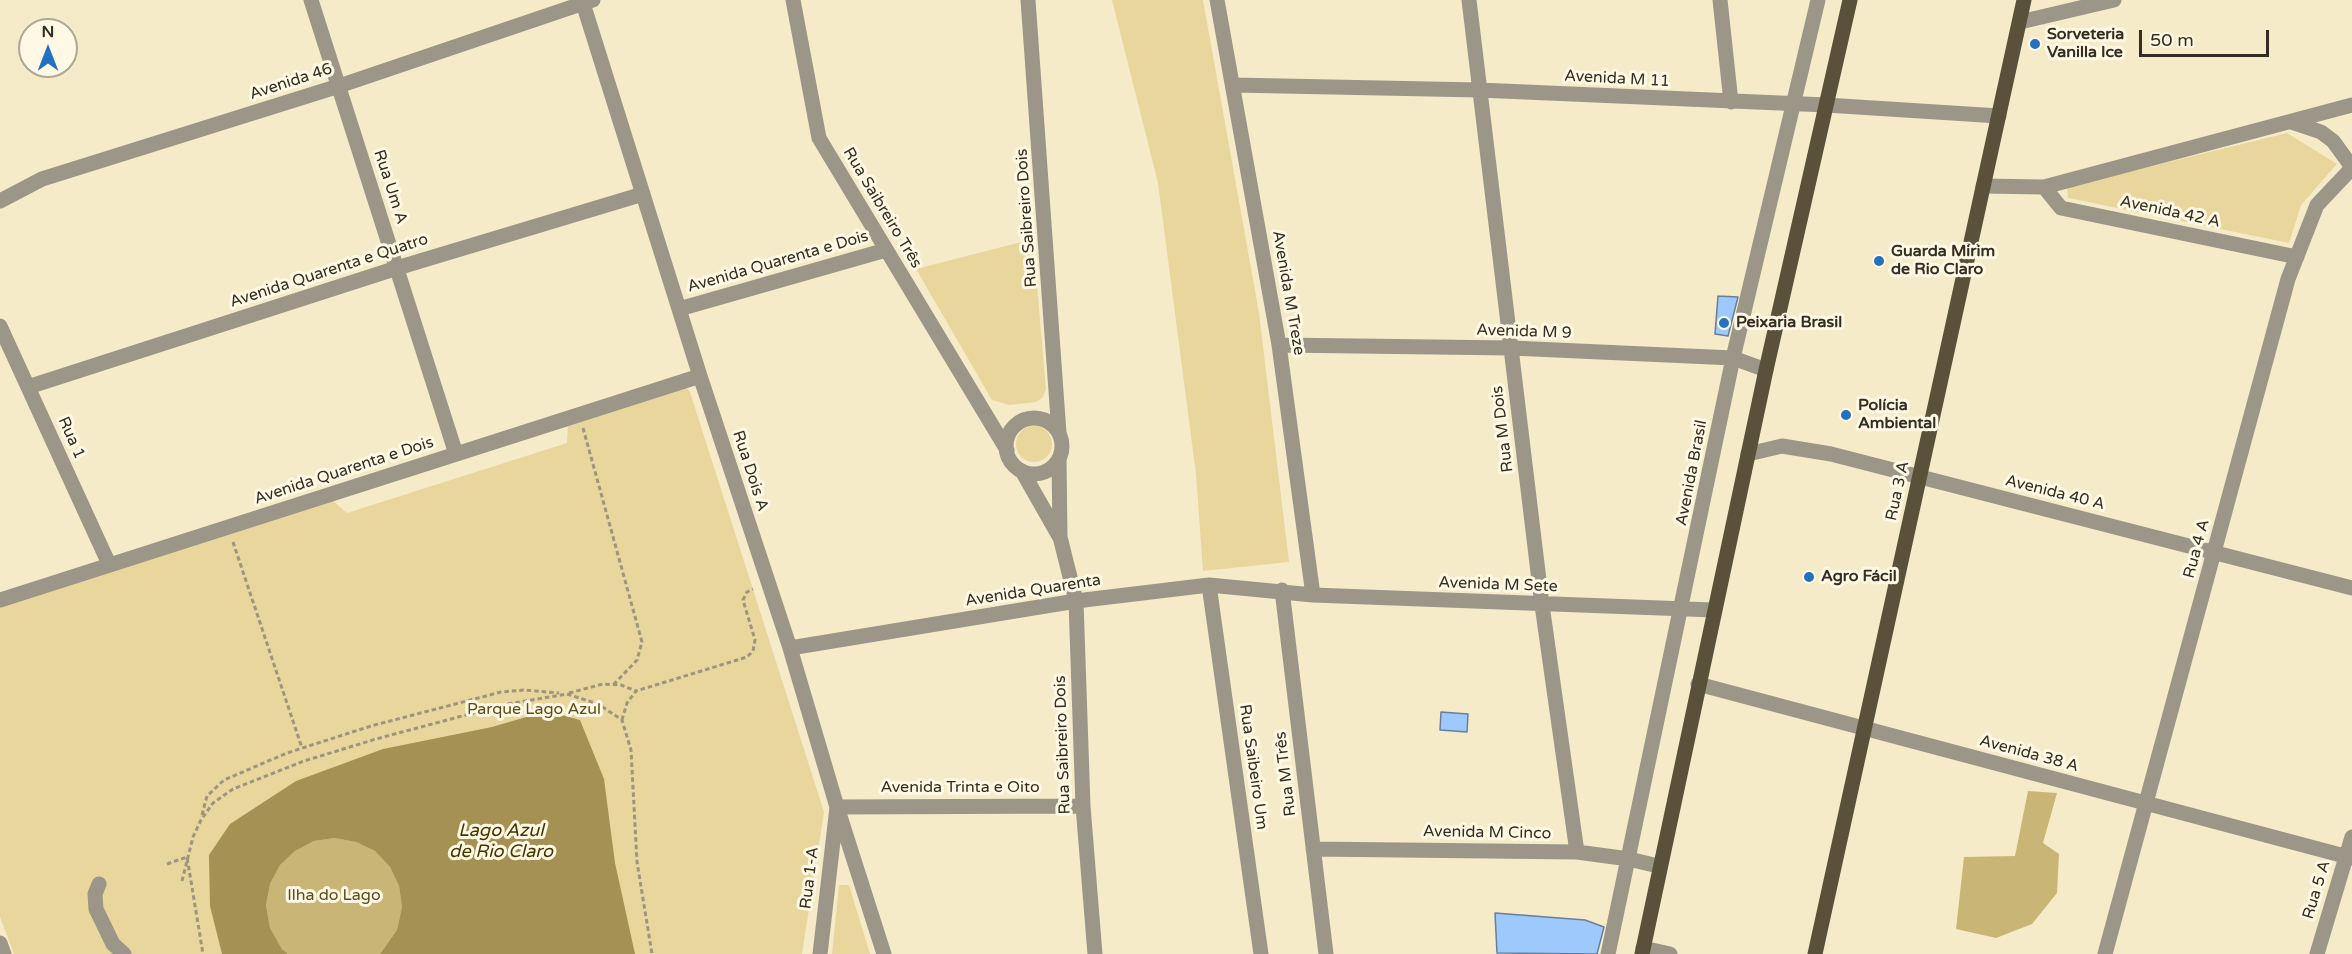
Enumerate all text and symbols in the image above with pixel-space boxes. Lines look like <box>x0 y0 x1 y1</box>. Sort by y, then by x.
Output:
north arrow <box>18 18 78 78</box>
scale bar <box>2142 18 2272 56</box>
text: N <box>42 22 54 42</box>
place label: Sorveteria Vanilla Ice <box>2047 25 2124 63</box>
text: 50 m <box>2150 29 2194 51</box>
marker: Sorveteria Vanilla Ice <box>2028 37 2042 51</box>
street label: Avenida 46 <box>247 60 335 104</box>
street label: Avenida M 11 <box>1564 67 1670 91</box>
street label: Rua Saibreiro Três <box>838 144 926 272</box>
street label: Rua Um A <box>369 147 411 227</box>
street label: Rua Saibreiro Dois <box>1013 148 1041 288</box>
street label: Avenida 42 A <box>2118 192 2222 232</box>
street label: Avenida Quarenta e Dois <box>685 227 871 297</box>
street label: Avenida M Treze <box>1268 229 1308 357</box>
street label: Avenida Quarenta e Quatro <box>227 230 431 312</box>
place label: Guarda Mirim de Rio Claro <box>1891 242 1995 280</box>
marker: Guarda Mirim de Rio Claro <box>1872 254 1886 268</box>
place label: Peixaria Brasil <box>1736 313 1842 333</box>
marker: Peixaria Brasil <box>1717 316 1731 330</box>
street label: Avenida M 9 <box>1476 321 1572 343</box>
street label: Rua M Dois <box>1488 385 1518 473</box>
place label: Polícia Ambiental <box>1858 396 1936 434</box>
marker: Polícia Ambiental <box>1839 408 1853 422</box>
street label: Rua 1 <box>53 414 89 462</box>
street label: Avenida Brasil <box>1672 418 1712 528</box>
street label: Rua Dois A <box>728 428 772 514</box>
street label: Avenida Quarenta e Dois <box>252 433 436 509</box>
street label: Rua 3 A <box>1882 459 1914 523</box>
street label: Avenida 40 A <box>2003 471 2107 515</box>
street label: Rua 4 A <box>2180 517 2214 581</box>
place label: Agro Fácil <box>1821 567 1897 587</box>
marker: Agro Fácil <box>1802 570 1816 584</box>
street label: Avenida Quarenta <box>964 571 1102 611</box>
street label: Avenida M Sete <box>1438 573 1558 597</box>
street label: Rua Saibreiro Dois <box>1051 675 1075 815</box>
park label: Parque Lago Azul <box>467 700 601 720</box>
street label: Rua Saibeiro Um <box>1235 703 1271 831</box>
street label: Rua M Três <box>1271 730 1301 818</box>
street label: Avenida 38 A <box>1977 732 2081 776</box>
street label: Avenida Trinta e Oito <box>880 778 1040 798</box>
water label: Lago Azul de Rio Claro <box>449 820 553 862</box>
street label: Avenida M Cinco <box>1423 822 1551 844</box>
street label: Rua 1-A <box>797 846 823 910</box>
street label: Rua 5 A <box>2299 858 2335 922</box>
park label: Ilha do Lago <box>287 886 381 906</box>

